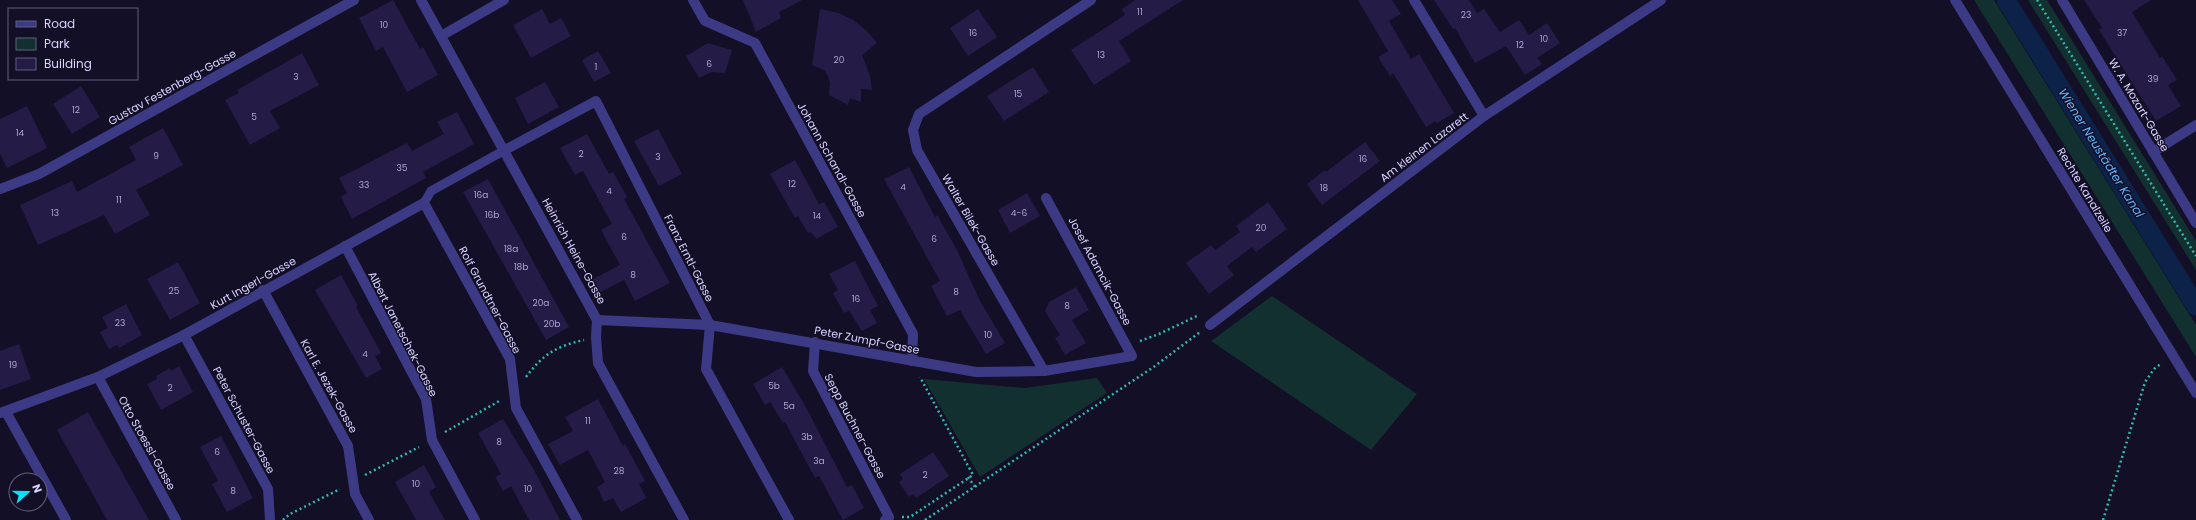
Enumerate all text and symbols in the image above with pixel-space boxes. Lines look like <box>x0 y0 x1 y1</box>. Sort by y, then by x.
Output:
house number: 11 <box>1137 6 1143 18</box>
legend <box>8 8 138 80</box>
house number: 23 <box>1461 9 1471 21</box>
text: Road <box>44 15 75 32</box>
house number: 10 <box>380 19 389 31</box>
house number: 16 <box>969 27 978 39</box>
house number: 37 <box>2117 27 2127 39</box>
house number: 10 <box>1540 33 1549 45</box>
text: Park <box>44 35 71 52</box>
house number: 12 <box>1516 39 1524 51</box>
street label: Gustav Festenberg-Gasse <box>105 45 239 129</box>
house number: 13 <box>1097 49 1105 61</box>
house number: 20 <box>834 54 845 66</box>
text: Building <box>44 55 92 72</box>
street label: W. A. Mozart-Gasse <box>2105 55 2173 155</box>
house number: 6 <box>706 58 712 70</box>
house number: 1 <box>595 61 598 73</box>
house number: 3 <box>293 71 299 83</box>
house number: 39 <box>2148 73 2159 85</box>
water label: Wiener Neustädter Kanal <box>2055 85 2148 221</box>
house number: 15 <box>1014 88 1023 100</box>
street label: Johann Schandl-Gasse <box>794 99 870 221</box>
house number: 12 <box>72 104 80 116</box>
street label: Am kleinen Lazarett <box>1376 108 1472 186</box>
house number: 5 <box>251 111 257 123</box>
house number: 14 <box>16 127 25 139</box>
street label: Rechte Kanalzeile <box>2053 145 2117 236</box>
house number: 2 <box>578 148 584 160</box>
house number: 9 <box>153 150 159 162</box>
house number: 3 <box>655 151 661 163</box>
house number: 16 <box>1359 153 1368 165</box>
house number: 35 <box>397 162 408 174</box>
street label: Walter Bilek-Gasse <box>938 171 1004 269</box>
house number: 12 <box>788 178 796 190</box>
house number: 33 <box>359 179 369 191</box>
house number: 4 <box>900 181 906 193</box>
house number: 18 <box>1320 182 1329 194</box>
house number: 4 <box>606 185 612 197</box>
house number: 16a <box>474 189 488 201</box>
house number: 11 <box>116 194 122 206</box>
street label: Heinrich Heine-Gasse <box>538 195 610 307</box>
house number: 13 <box>51 207 59 219</box>
house number: 4-6 <box>1011 207 1027 219</box>
house number: 16b <box>485 209 499 221</box>
house number: 14 <box>813 210 822 222</box>
street label: Franz Erntl-Gasse <box>660 212 718 305</box>
street label: Josef Adamcik-Gasse <box>1065 214 1136 328</box>
house number: 20 <box>1256 222 1267 234</box>
house number: 6 <box>621 231 627 243</box>
house number: 6 <box>931 233 937 245</box>
street label: Rolf Grundtner-Gasse <box>455 243 525 357</box>
house number: 18a <box>504 243 518 255</box>
street label: Kurt Ingerl-Gasse <box>207 253 299 313</box>
house number: 18b <box>514 261 528 273</box>
street label: Albert Janetschek-Gasse <box>364 269 442 400</box>
house number: 8 <box>630 269 636 281</box>
house number: 25 <box>169 285 180 297</box>
house number: 8 <box>953 286 959 298</box>
house number: 16 <box>852 293 861 305</box>
house number: 20a <box>533 297 549 309</box>
house number: 8 <box>1064 300 1070 312</box>
house number: 23 <box>115 317 125 329</box>
house number: 20b <box>544 318 560 330</box>
street label: Peter Zumpf-Gasse <box>813 322 921 358</box>
house number: 10 <box>984 329 993 341</box>
street label: Karl E. Jezek-Gasse <box>297 336 362 436</box>
house number: 4 <box>362 348 368 360</box>
house number: 19 <box>9 359 18 371</box>
street label: Peter Schuster-Gasse <box>209 364 279 477</box>
street label: Sepp Buchner-Gasse <box>820 371 890 482</box>
house number: 5b <box>768 380 780 392</box>
house number: 2 <box>167 382 173 394</box>
street label: Otto Stoessl-Gasse <box>114 393 180 493</box>
house number: 5a <box>783 400 795 412</box>
house number: 11 <box>585 415 591 427</box>
house number: 3b <box>801 431 813 443</box>
house number: 8 <box>496 436 502 448</box>
house number: 6 <box>214 446 220 458</box>
house number: 3a <box>813 455 825 467</box>
house number: 28 <box>614 465 625 477</box>
house number: 2 <box>922 469 928 481</box>
north arrow <box>8 472 48 512</box>
house number: 10 <box>412 478 421 490</box>
text: N <box>28 482 46 495</box>
house number: 10 <box>524 483 533 495</box>
house number: 8 <box>230 485 236 497</box>

